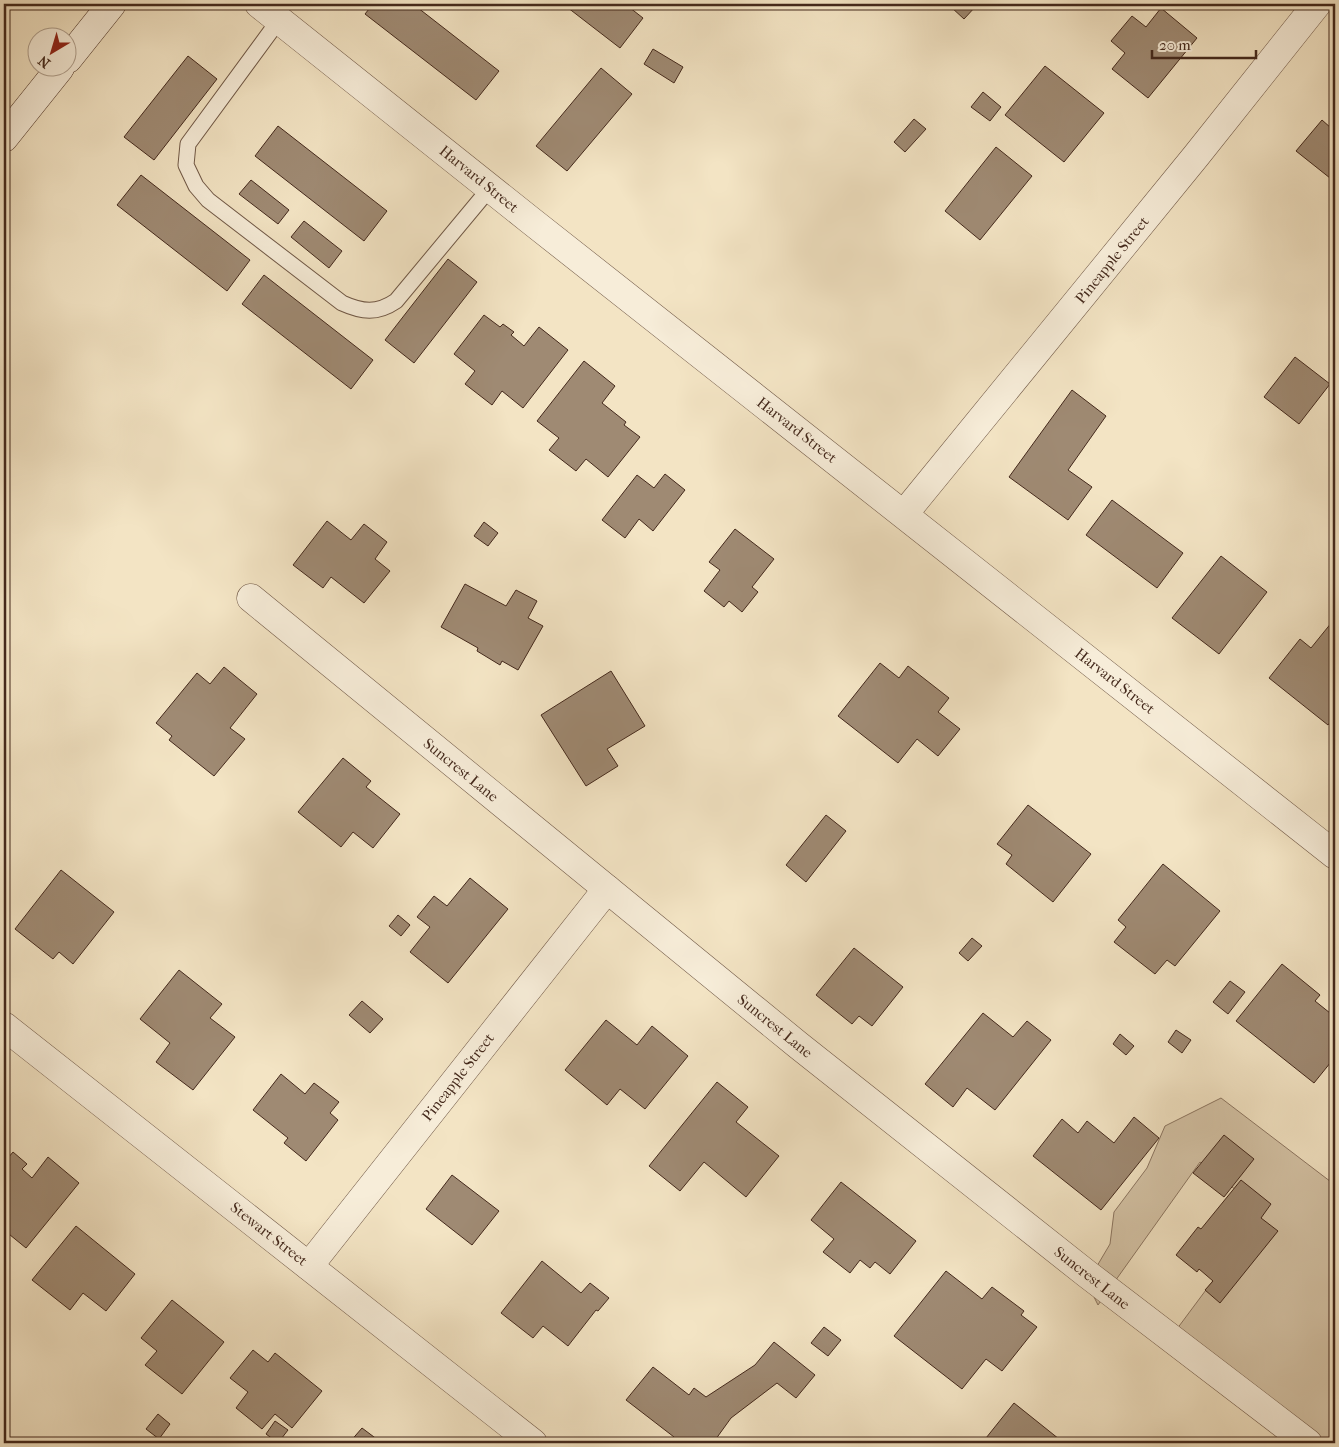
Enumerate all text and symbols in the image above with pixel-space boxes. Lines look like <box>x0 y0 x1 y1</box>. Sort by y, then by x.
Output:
north arrow <box>28 28 78 78</box>
scale bar <box>1152 28 1255 60</box>
text: 20 m <box>1159 36 1191 54</box>
text: N <box>35 52 54 72</box>
street label: Harvard Street <box>436 142 523 217</box>
street label: Pineapple Street <box>1071 212 1153 307</box>
street label: Harvard Street <box>753 393 841 467</box>
street label: Harvard Street <box>1071 644 1159 718</box>
street label: Suncrest Lane <box>420 734 503 806</box>
street label: Suncrest Lane <box>734 990 817 1062</box>
street label: Pineapple Street <box>418 1029 498 1125</box>
street label: Stewart Street <box>227 1198 312 1270</box>
street label: Suncrest Lane <box>1050 1243 1134 1314</box>

